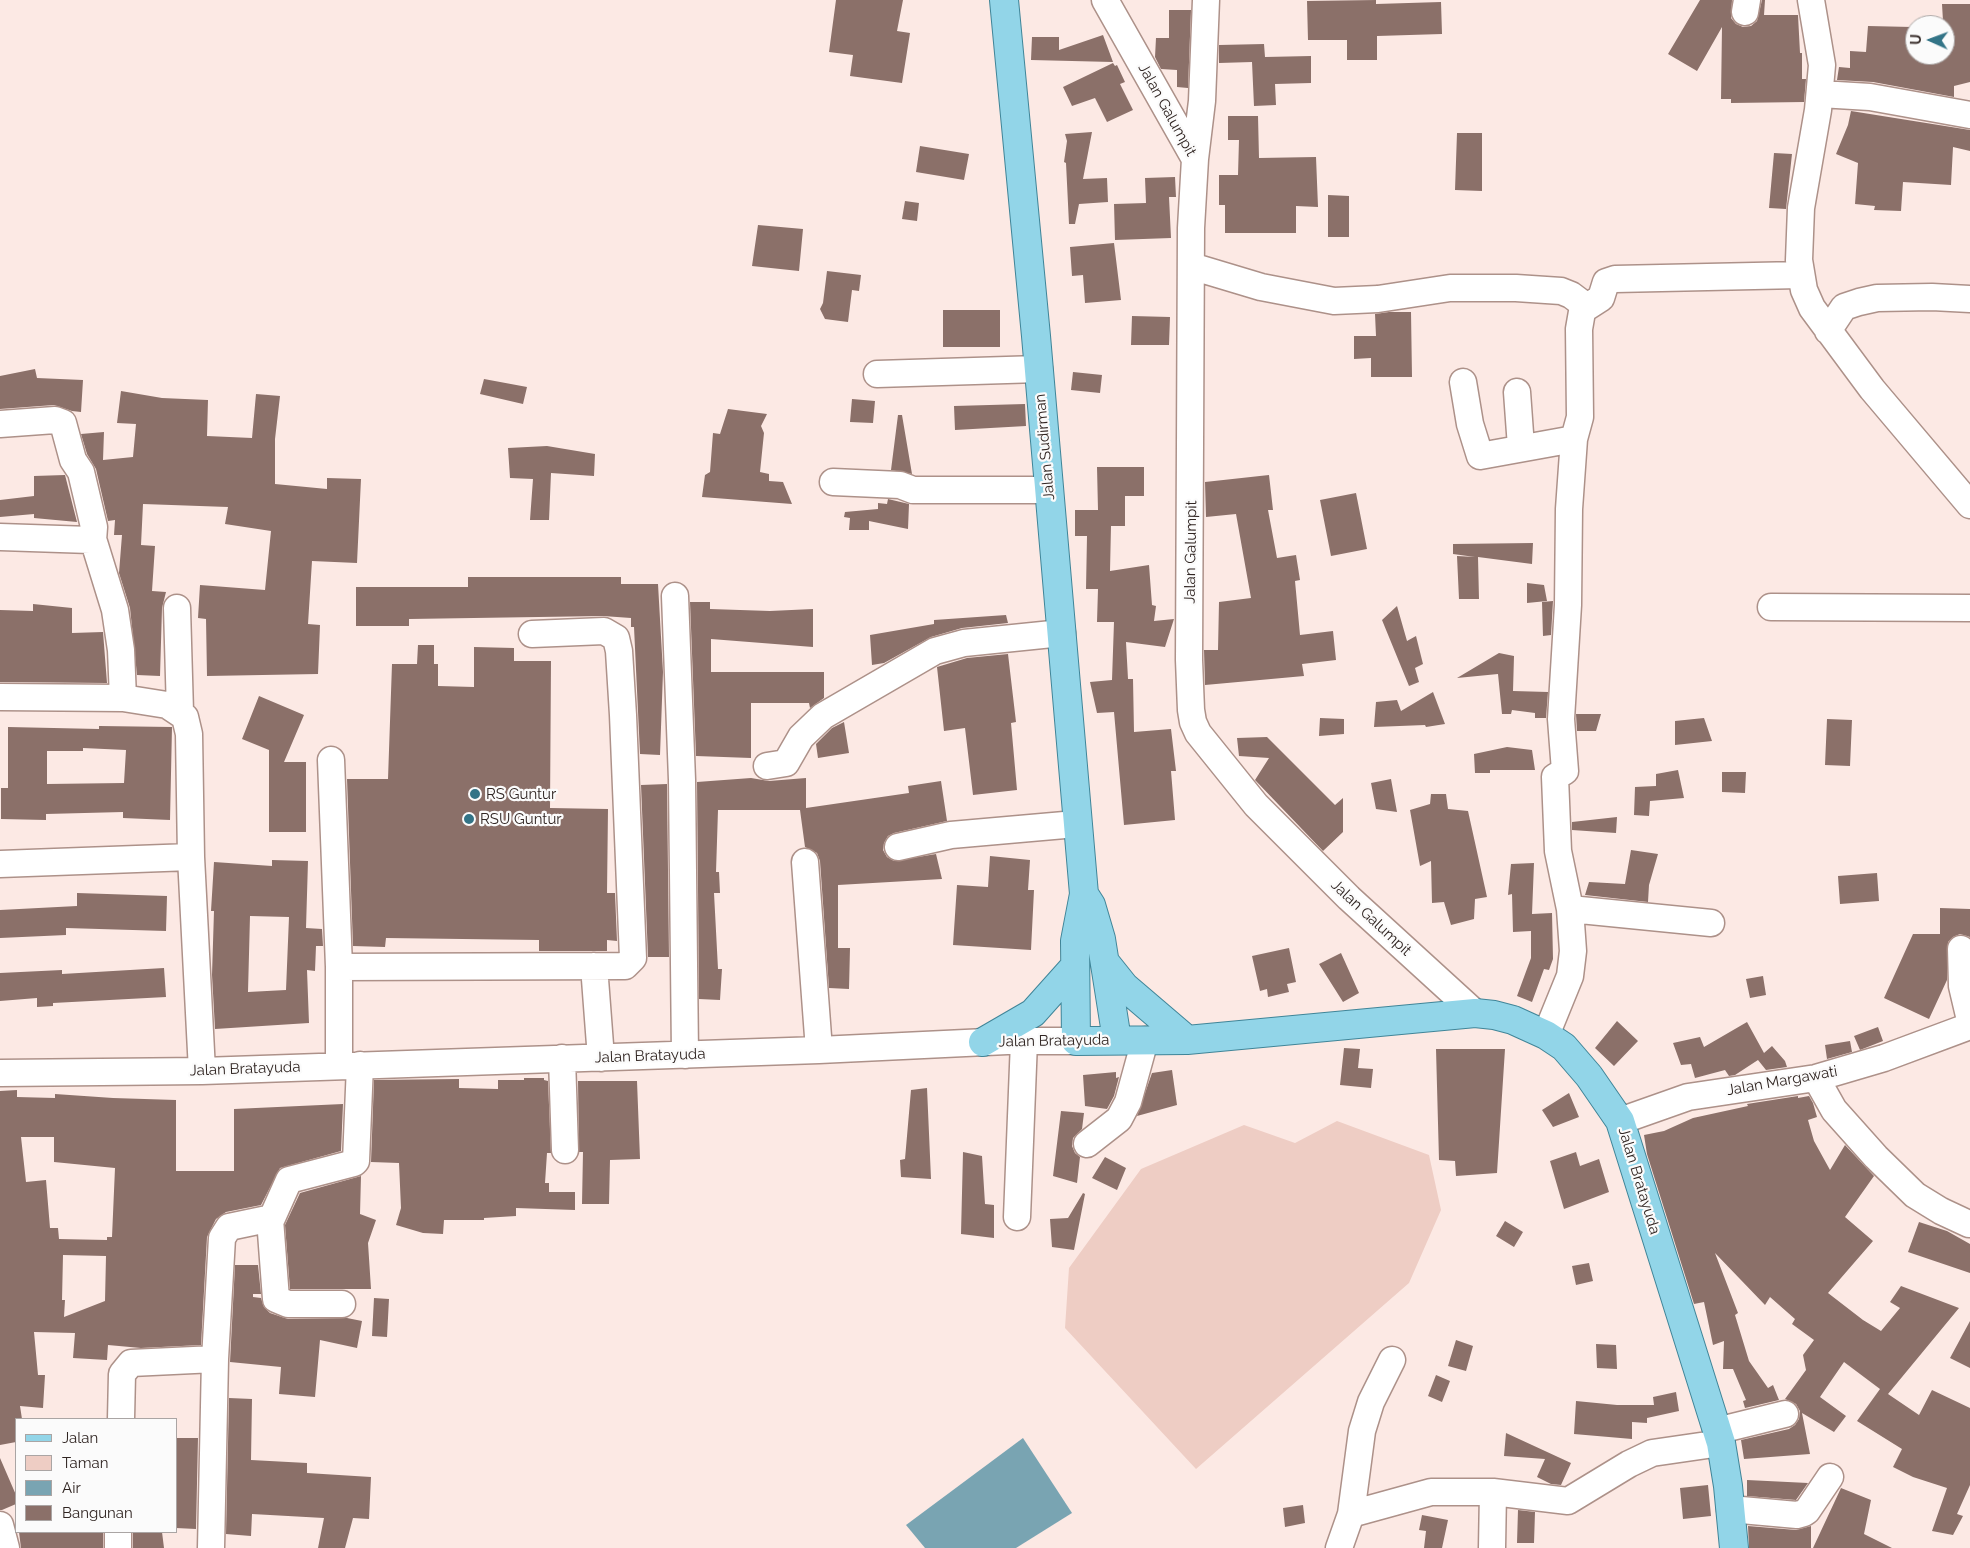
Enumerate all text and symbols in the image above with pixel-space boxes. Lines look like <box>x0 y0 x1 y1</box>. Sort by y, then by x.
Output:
north arrow <box>1905 15 1955 65</box>
text: U <box>1908 34 1924 45</box>
street label: Jalan Galumpit <box>1134 60 1200 160</box>
street label: Jalan Sudirman <box>1031 393 1059 501</box>
street label: Jalan Galumpit <box>1181 500 1201 604</box>
place label: RS Guntur <box>486 785 556 803</box>
marker: RS Guntur <box>468 787 482 801</box>
place label: RSU Guntur <box>480 810 562 828</box>
marker: RSU Guntur <box>462 812 476 826</box>
street label: Jalan Galumpit <box>1327 876 1415 960</box>
street label: Jalan Bratayuda <box>998 1031 1110 1051</box>
street label: Jalan Bratayuda <box>594 1045 706 1067</box>
street label: Jalan Bratayuda <box>189 1058 301 1080</box>
street label: Jalan Margawati <box>1725 1062 1839 1100</box>
street label: Jalan Bratayuda <box>1614 1125 1664 1237</box>
legend <box>15 1418 178 1533</box>
text: Jalan <box>62 1429 98 1447</box>
text: Taman <box>62 1454 108 1472</box>
text: Air <box>62 1479 81 1497</box>
text: Bangunan <box>62 1504 133 1522</box>

